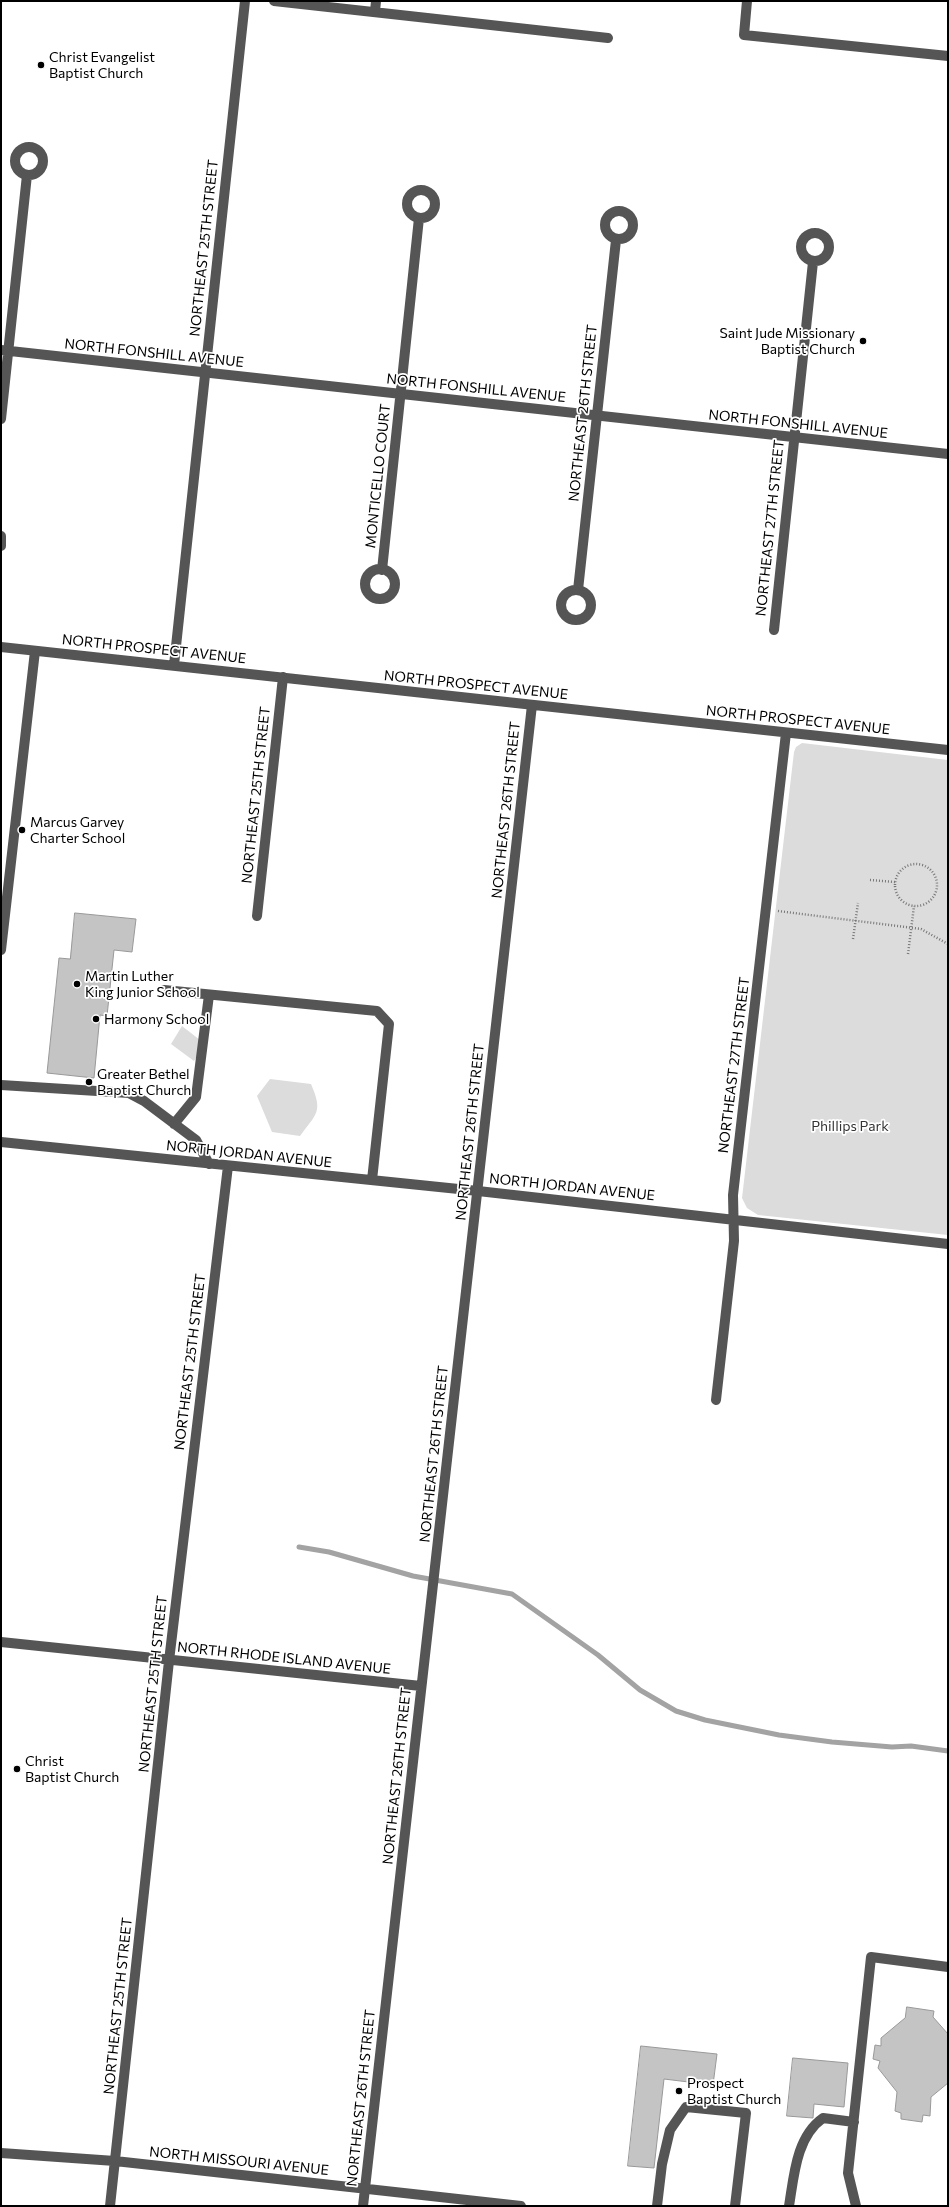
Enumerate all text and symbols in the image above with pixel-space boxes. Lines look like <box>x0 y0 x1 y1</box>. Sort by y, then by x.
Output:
place label: Christ Evangelist Baptist Church <box>49 49 155 82</box>
marker: Christ Evangelist Baptist Church <box>36 60 46 70</box>
street label: NORTHEAST 25TH STREET <box>186 159 222 337</box>
street label: NORTHEAST 26TH STREET <box>565 324 601 502</box>
place label: Saint Jude Missionary Baptist Church <box>720 325 855 358</box>
street label: NORTH FONSHILL AVENUE <box>63 335 245 371</box>
marker: Saint Jude Missionary Baptist Church <box>858 336 868 346</box>
street label: NORTH FONSHILL AVENUE <box>385 370 567 406</box>
street label: MONTICELLO COURT <box>362 403 394 549</box>
street label: NORTH FONSHILL AVENUE <box>707 406 889 442</box>
street label: NORTHEAST 27TH STREET <box>752 439 788 617</box>
street label: NORTH PROSPECT AVENUE <box>61 631 247 667</box>
street label: NORTH PROSPECT AVENUE <box>383 667 569 703</box>
street label: NORTH PROSPECT AVENUE <box>705 702 891 738</box>
street label: NORTHEAST 25TH STREET <box>238 706 274 884</box>
street label: NORTHEAST 26TH STREET <box>488 721 524 899</box>
place label: Marcus Garvey Charter School <box>30 814 125 846</box>
marker: Marcus Garvey Charter School <box>17 825 27 835</box>
place label: Martin Luther King Junior School <box>85 968 200 1000</box>
street label: NORTHEAST 27TH STREET <box>715 976 753 1154</box>
marker: Martin Luther King Junior School <box>72 979 82 989</box>
place label: Harmony School <box>104 1011 209 1027</box>
marker: Harmony School <box>91 1014 101 1024</box>
street label: NORTHEAST 26TH STREET <box>452 1043 488 1221</box>
place label: Greater Bethel Baptist Church <box>97 1066 191 1098</box>
marker: Greater Bethel Baptist Church <box>84 1077 94 1087</box>
park label: Phillips Park <box>811 1118 889 1134</box>
street label: NORTH JORDAN AVENUE <box>165 1137 333 1171</box>
street label: NORTH JORDAN AVENUE <box>488 1170 656 1204</box>
street label: NORTHEAST 25TH STREET <box>171 1273 209 1451</box>
street label: NORTHEAST 26TH STREET <box>416 1365 452 1543</box>
street label: NORTHEAST 25TH STREET <box>135 1595 171 1773</box>
street label: NORTH RHODE ISLAND AVENUE <box>176 1638 392 1678</box>
street label: NORTHEAST 26TH STREET <box>379 1687 415 1865</box>
place label: Christ Baptist Church <box>25 1753 119 1786</box>
marker: Christ Baptist Church <box>12 1764 22 1774</box>
street label: NORTHEAST 25TH STREET <box>100 1917 136 2095</box>
street label: NORTHEAST 26TH STREET <box>343 2009 379 2187</box>
place label: Prospect Baptist Church <box>687 2075 781 2108</box>
marker: Prospect Baptist Church <box>674 2086 684 2096</box>
street label: NORTH MISSOURI AVENUE <box>148 2143 330 2179</box>

